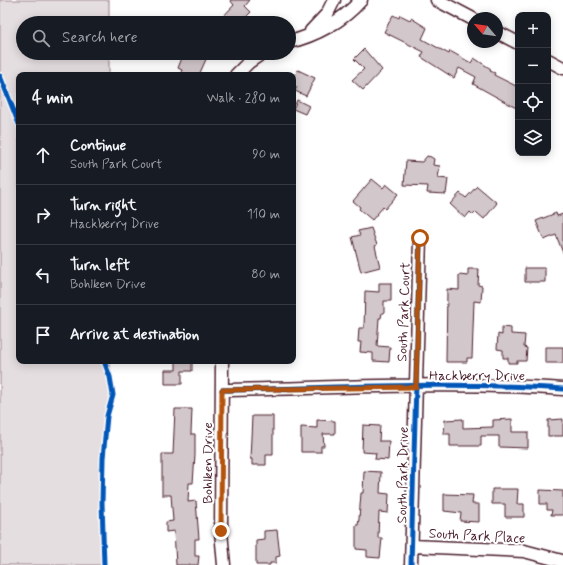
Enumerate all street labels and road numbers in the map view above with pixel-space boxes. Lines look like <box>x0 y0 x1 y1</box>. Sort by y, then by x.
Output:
street label: South Park Court <box>393 262 415 362</box>
street label: Hackberry Drive <box>429 367 525 385</box>
street label: Bohlken Drive <box>199 422 217 504</box>
street label: South Park Drive <box>393 427 413 523</box>
street label: South Park Place <box>428 524 526 548</box>

